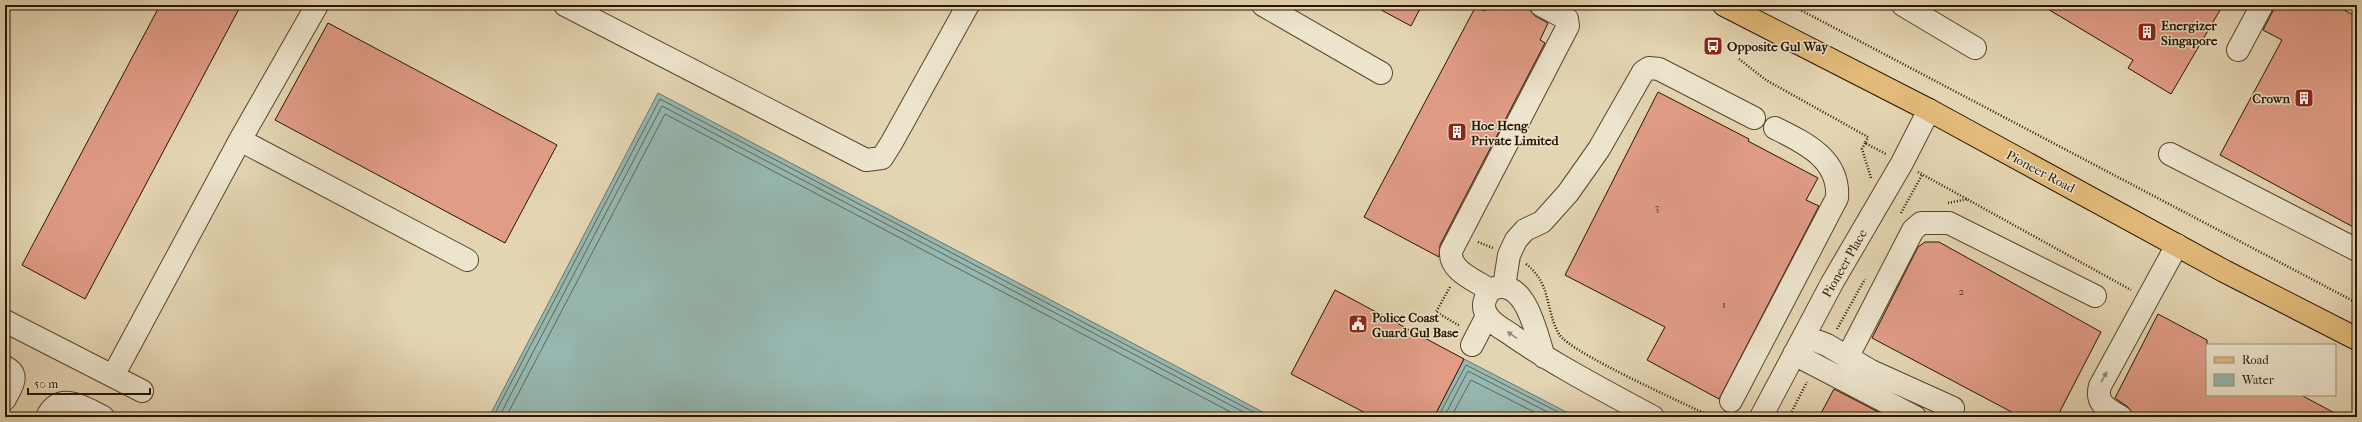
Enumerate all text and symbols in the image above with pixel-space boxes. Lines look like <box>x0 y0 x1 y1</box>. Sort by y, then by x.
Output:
place label: Energizer Singapore <box>2161 18 2218 49</box>
building icon: Energizer Singapore <box>2136 21 2158 43</box>
bus stop icon: Opposite Gul Way <box>1702 35 1724 57</box>
place label: Opposite Gul Way <box>1727 39 1829 55</box>
building icon: Crown <box>2293 87 2315 109</box>
place label: Crown <box>2252 91 2290 106</box>
place label: Hoe Heng Private Limited <box>1471 118 1560 148</box>
building icon: Hoe Heng Private Limited <box>1446 121 1468 143</box>
street label: Pioneer Road <box>2004 147 2079 196</box>
house number: 3 <box>1655 201 1659 214</box>
street label: Pioneer Place <box>1819 226 1870 300</box>
house number: 2 <box>1958 285 1964 298</box>
house number: 1 <box>1722 298 1726 311</box>
place label: Police Coast Guard Gul Base <box>1372 310 1459 340</box>
public building icon: Police Coast Guard Gul Base <box>1347 313 1369 335</box>
one-way arrow <box>1507 331 1517 339</box>
legend <box>2206 344 2336 396</box>
text: Road <box>2242 353 2269 367</box>
scale bar <box>28 370 150 396</box>
one-way arrow <box>2101 371 2108 383</box>
text: Water <box>2241 373 2275 387</box>
text: 50 m <box>34 377 58 391</box>

